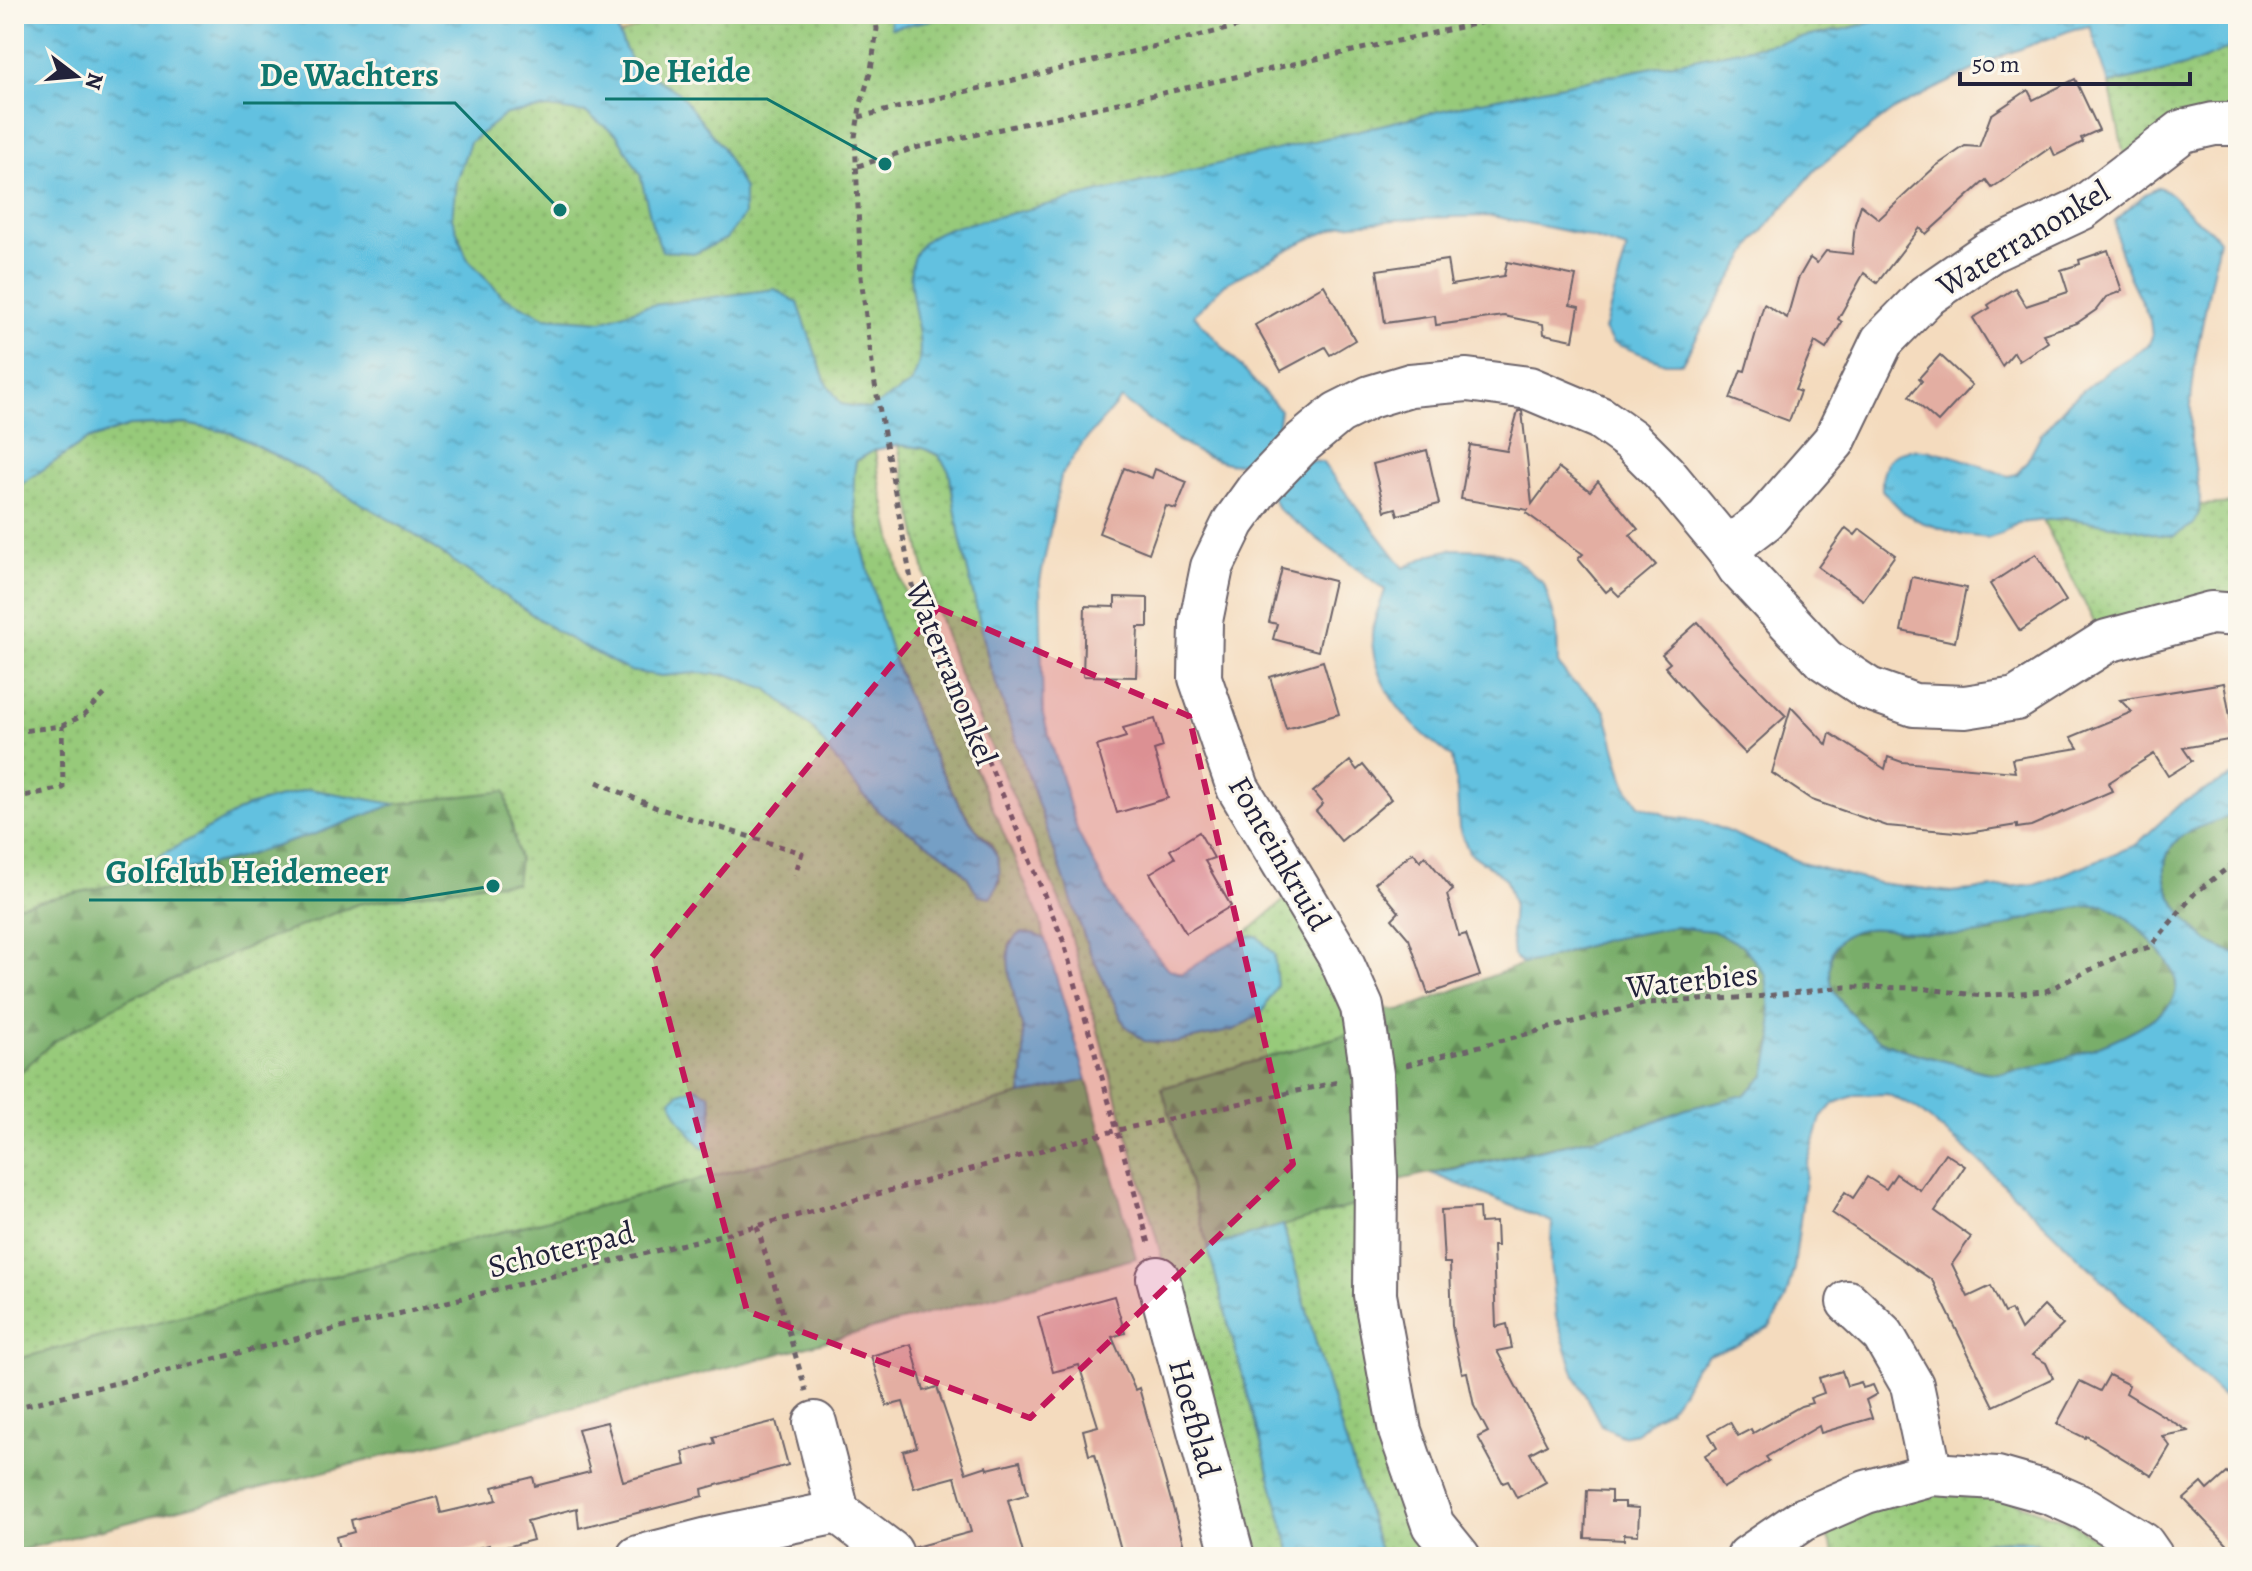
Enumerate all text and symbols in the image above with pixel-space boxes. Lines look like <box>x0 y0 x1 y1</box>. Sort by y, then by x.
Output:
north arrow <box>36 36 116 116</box>
scale bar <box>1960 36 2190 86</box>
callout: De Heide <box>605 41 767 99</box>
callout: De Wachters <box>243 45 455 103</box>
text: De Heide <box>621 47 751 94</box>
text: 50 m <box>1972 48 2020 80</box>
text: De Wachters <box>259 51 439 98</box>
text: N <box>78 69 111 93</box>
street label: Waterranonkel <box>1927 169 2118 307</box>
street label: Waterranonkel <box>895 574 1009 772</box>
street label: Fonteinkruid <box>1218 768 1342 939</box>
callout: Golfclub Heidemeer <box>89 842 404 900</box>
text: Golfclub Heidemeer <box>105 848 389 895</box>
street label: Waterbies <box>1623 951 1760 1009</box>
street label: Schoterpad <box>483 1209 639 1288</box>
street label: Hoefblad <box>1158 1354 1232 1483</box>

